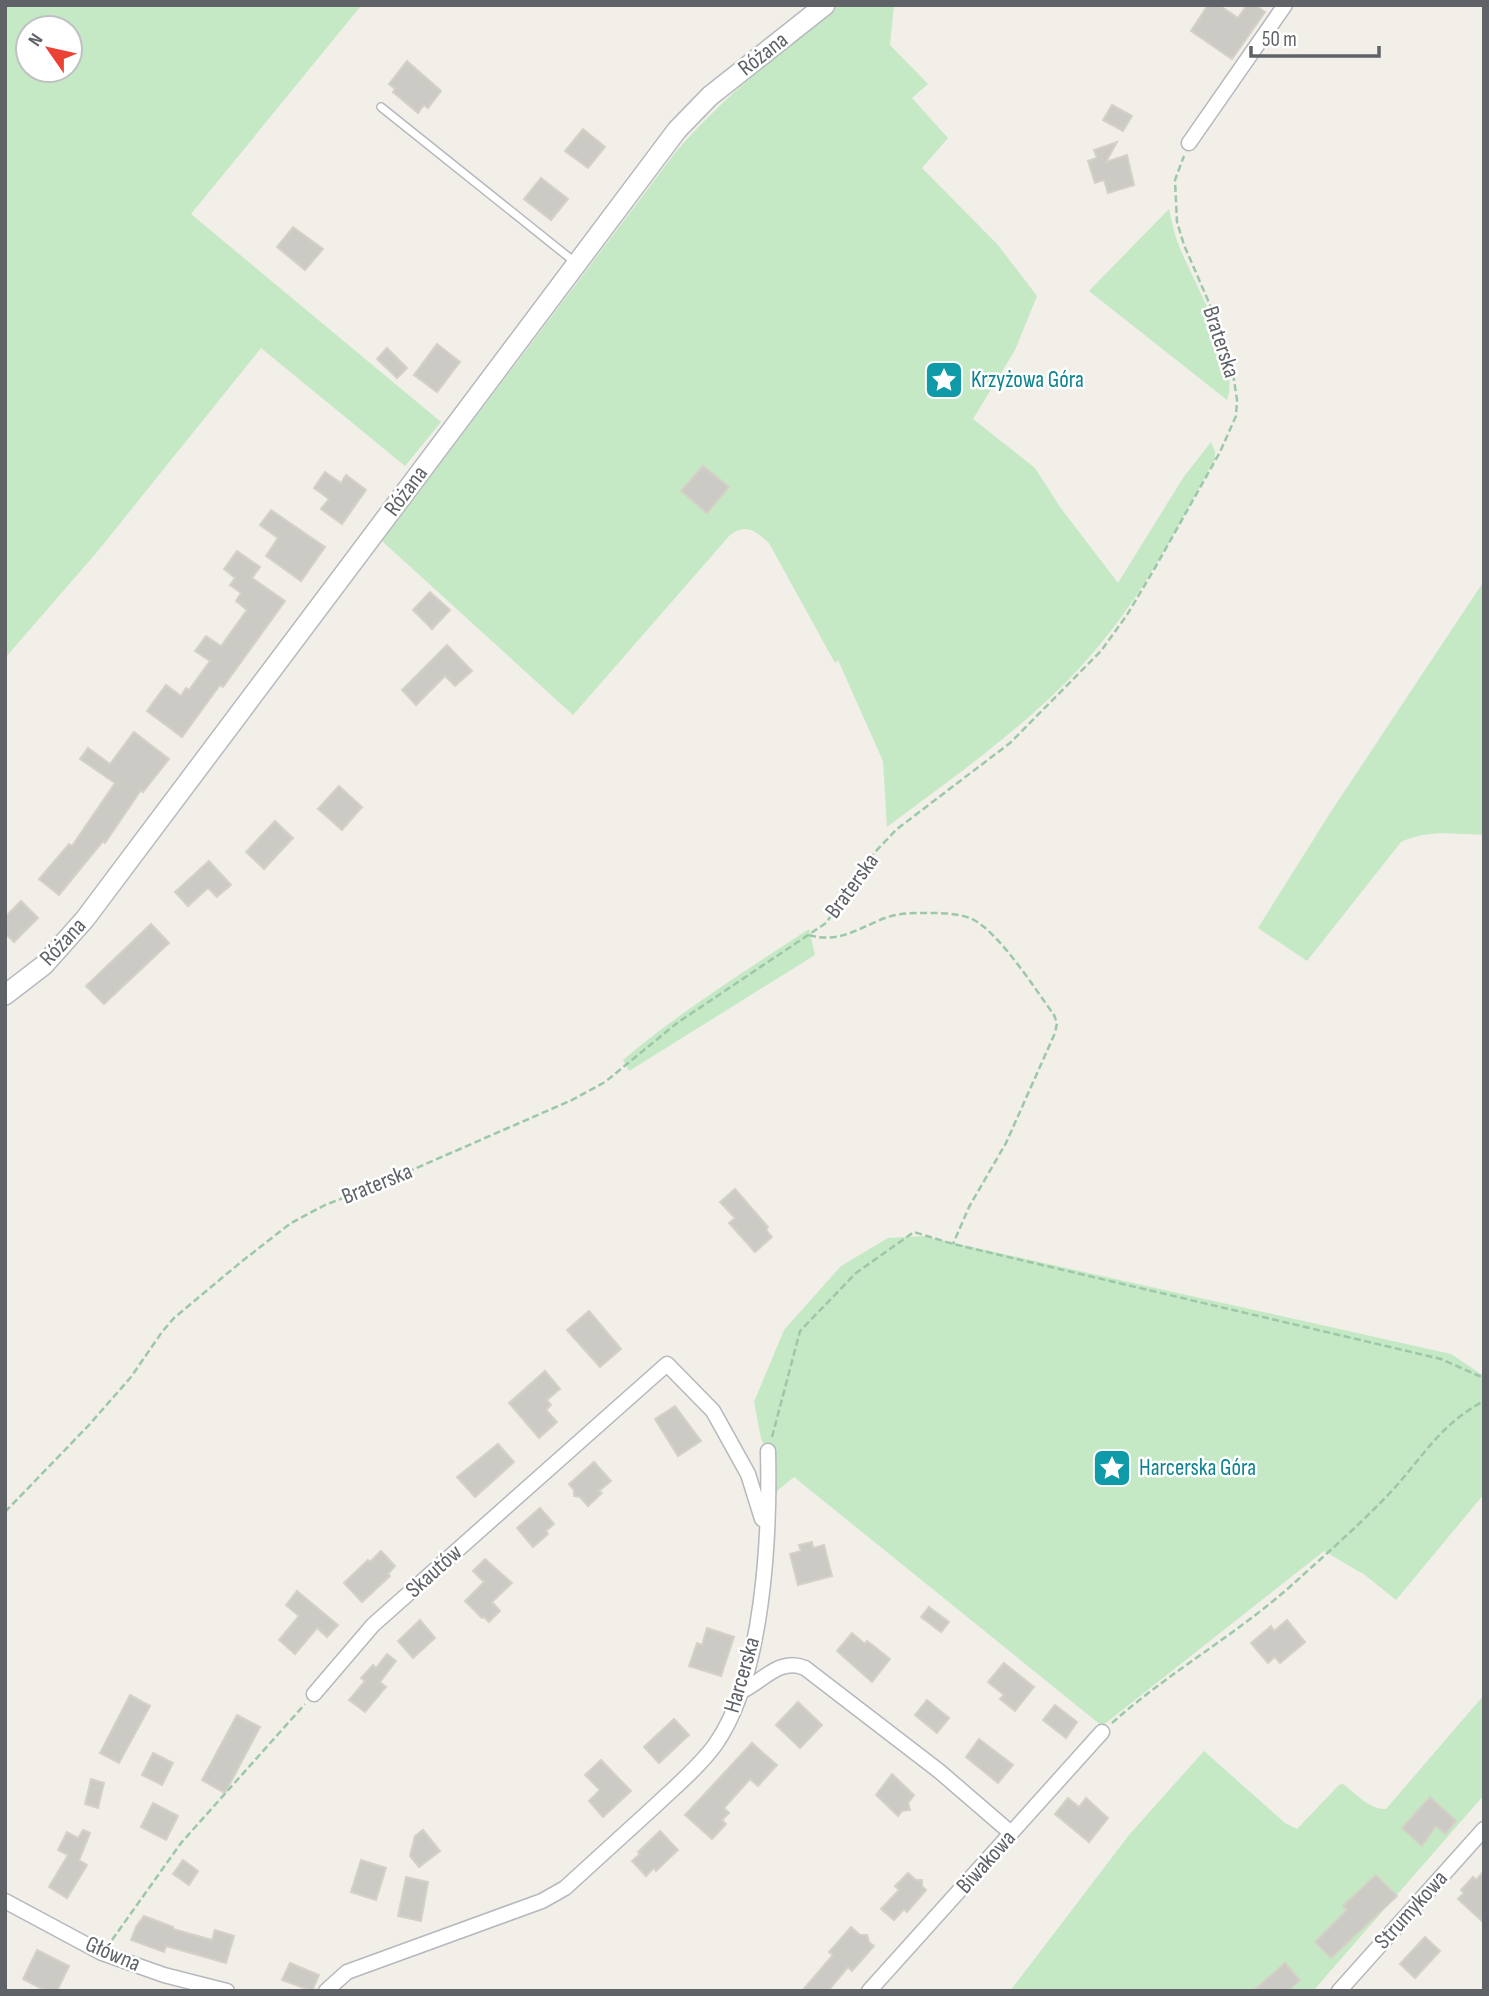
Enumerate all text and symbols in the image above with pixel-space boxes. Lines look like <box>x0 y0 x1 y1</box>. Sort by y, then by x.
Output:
north arrow <box>14 14 84 84</box>
scale bar <box>1251 14 1379 58</box>
street label: Różana <box>733 26 793 82</box>
text: 50 m <box>1262 27 1297 52</box>
text: N <box>24 30 49 51</box>
street label: Braterska <box>1196 303 1246 381</box>
place icon: Krzyżowa Góra <box>923 359 965 401</box>
place label: Krzyżowa Góra <box>971 366 1084 394</box>
street label: Różana <box>378 460 434 522</box>
street label: Braterska <box>819 848 885 924</box>
street label: Różana <box>34 912 92 972</box>
street label: Braterska <box>338 1157 416 1211</box>
place icon: Harcerska Góra <box>1091 1447 1133 1489</box>
place label: Harcerska Góra <box>1139 1454 1256 1482</box>
street label: Skautów <box>400 1538 468 1604</box>
street label: Harcerska <box>718 1634 766 1716</box>
street label: Biwakowa <box>950 1825 1022 1899</box>
street label: Strumykowa <box>1368 1865 1454 1955</box>
street label: Główna <box>81 1930 145 1978</box>

